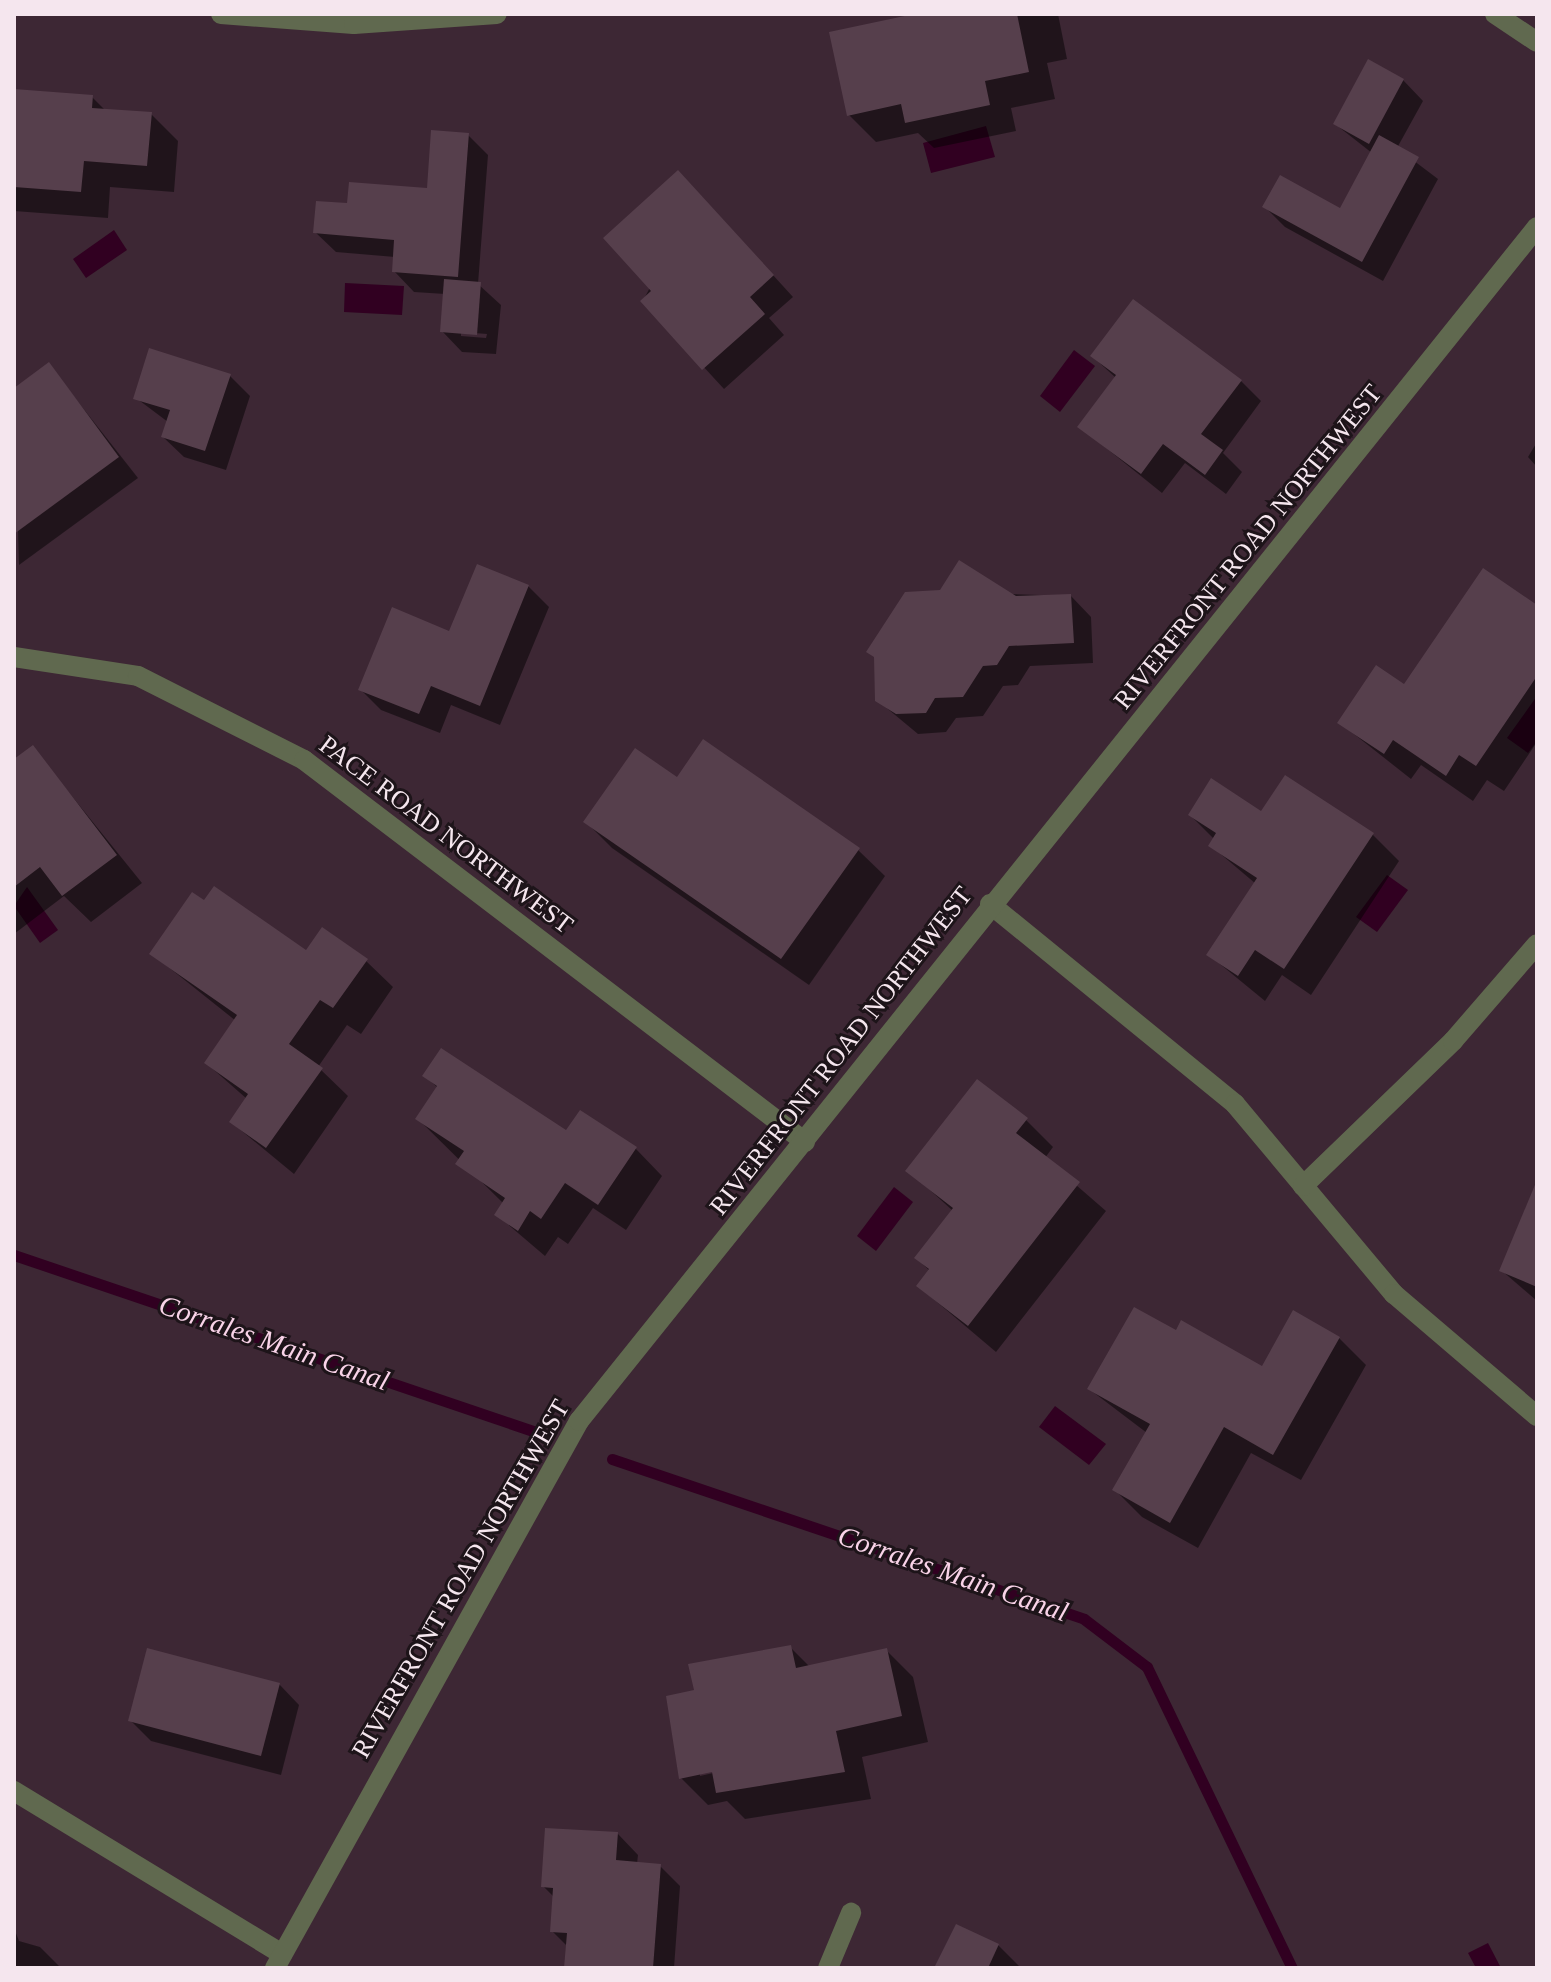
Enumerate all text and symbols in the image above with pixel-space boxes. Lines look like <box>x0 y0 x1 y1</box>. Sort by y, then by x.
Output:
street label: RIVERFRONT ROAD NORTHWEST <box>1107 378 1389 716</box>
street label: PACE ROAD NORTHWEST <box>313 729 579 941</box>
street label: RIVERFRONT ROAD NORTHWEST <box>703 880 979 1222</box>
water label: Corrales Main Canal <box>155 1288 393 1398</box>
street label: RIVERFRONT ROAD NORTHWEST <box>345 1394 577 1764</box>
water label: Corrales Main Canal <box>834 1519 1072 1629</box>

